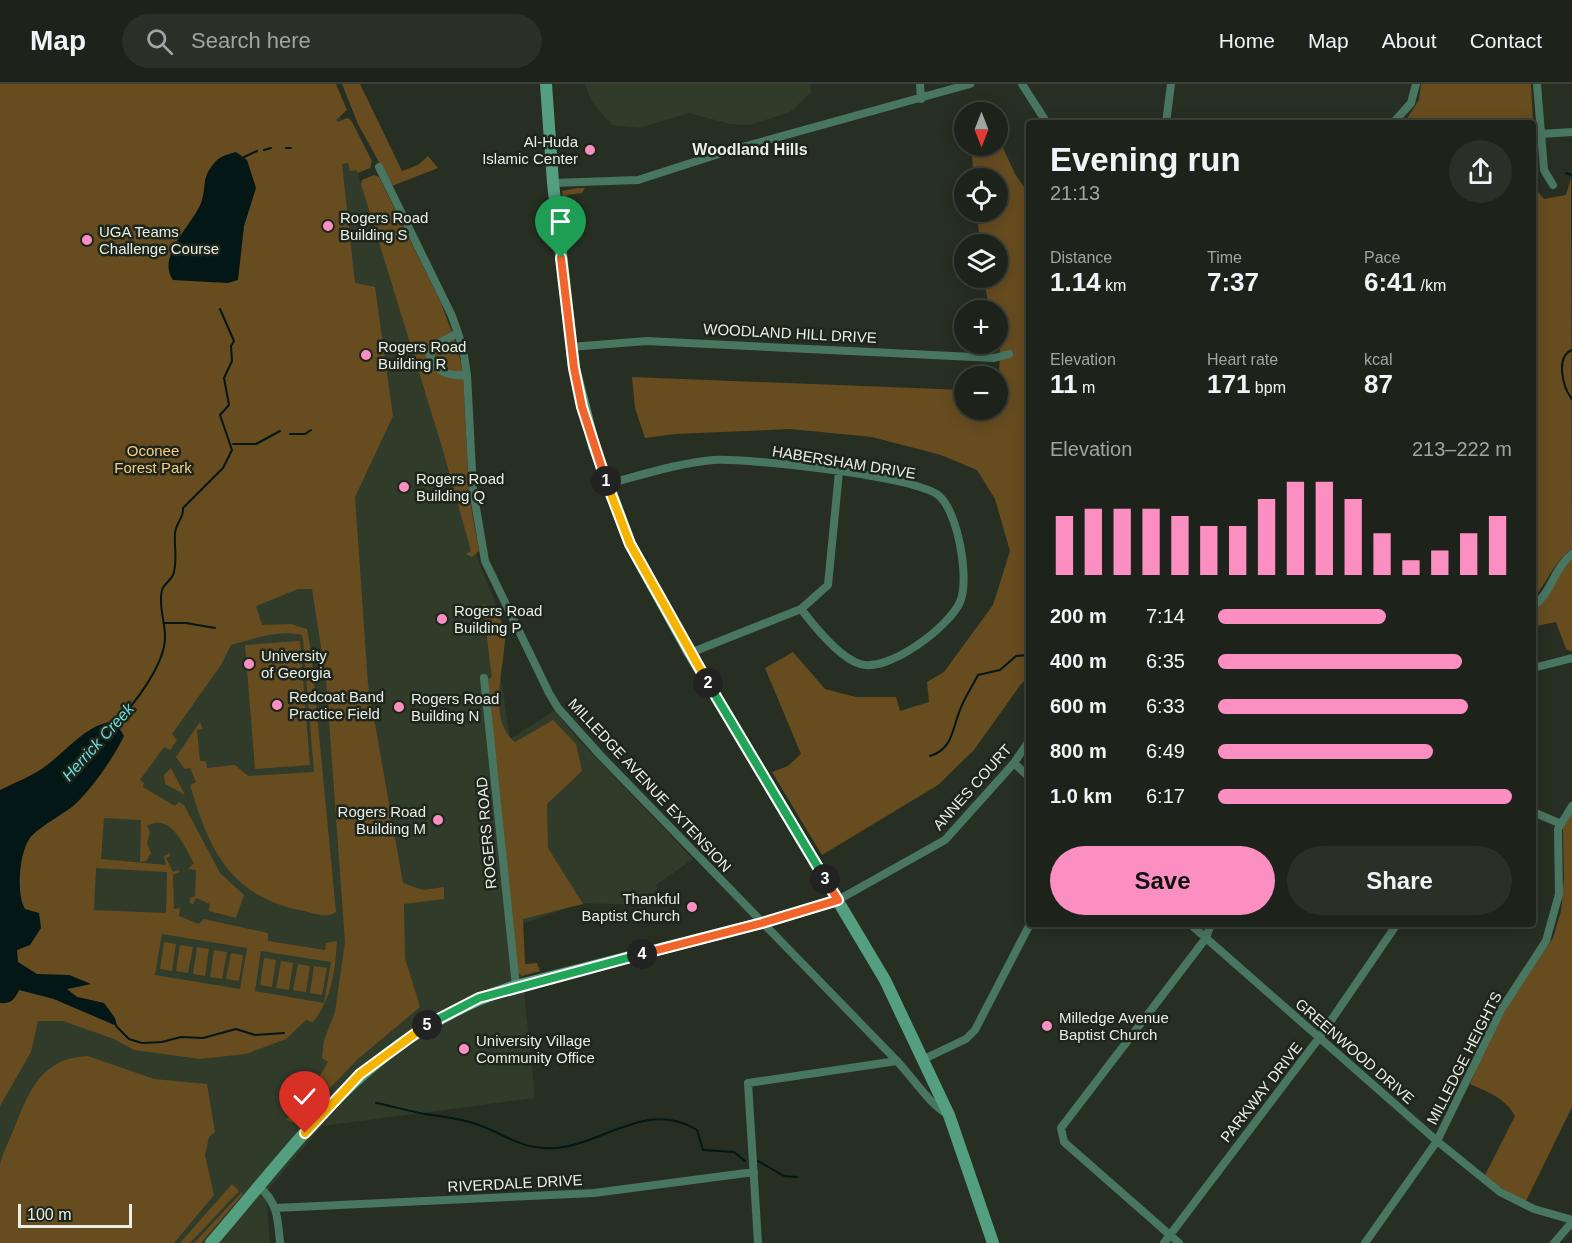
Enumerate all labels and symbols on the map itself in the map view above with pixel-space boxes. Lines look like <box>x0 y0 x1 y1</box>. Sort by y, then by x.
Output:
north arrow <box>954 102 1008 156</box>
place label: Al-Huda Islamic Center <box>482 133 579 167</box>
district label: Woodland Hills <box>692 141 808 158</box>
marker: Al-Huda Islamic Center <box>583 143 597 157</box>
pin <box>535 196 586 258</box>
place label: Rogers Road Building S <box>340 209 428 243</box>
marker: Rogers Road Building S <box>321 219 335 233</box>
place label: UGA Teams Challenge Course <box>99 223 219 257</box>
marker: UGA Teams Challenge Course <box>80 233 94 247</box>
street label: WOODLAND HILL DRIVE <box>703 320 877 346</box>
place label: Rogers Road Building R <box>378 338 466 372</box>
marker: Rogers Road Building R <box>359 348 373 362</box>
park label: Oconee Forest Park <box>114 442 192 476</box>
street label: HABERSHAM DRIVE <box>771 442 917 482</box>
pin: 1 <box>591 466 621 496</box>
place label: Rogers Road Building Q <box>416 470 504 504</box>
marker: Rogers Road Building Q <box>397 480 411 494</box>
place label: Rogers Road Building P <box>454 602 542 636</box>
marker: Rogers Road Building P <box>435 612 449 626</box>
place label: University of Georgia <box>261 647 332 681</box>
marker: University of Georgia <box>242 657 256 671</box>
pin: 2 <box>693 668 723 698</box>
place label: Redcoat Band Practice Field <box>289 688 384 722</box>
place label: Rogers Road Building N <box>411 690 499 724</box>
street label: MILLEDGE AVENUE EXTENSION <box>565 695 735 875</box>
marker: Redcoat Band Practice Field <box>270 698 284 712</box>
water label: Herrick Creek <box>59 699 138 784</box>
marker: Rogers Road Building N <box>392 700 406 714</box>
street label: ANNES COURT <box>929 741 1015 833</box>
street label: ROGERS ROAD <box>473 776 499 890</box>
place label: Rogers Road Building M <box>338 803 426 837</box>
marker: Rogers Road Building M <box>431 813 445 827</box>
pin: 3 <box>810 864 840 894</box>
place label: Thankful Baptist Church <box>582 890 680 924</box>
marker: Thankful Baptist Church <box>685 900 699 914</box>
pin: 4 <box>627 939 657 969</box>
street label: MILLEDGE HEIGHTS <box>1423 989 1505 1127</box>
street label: GREENWOOD DRIVE <box>1292 995 1418 1107</box>
place label: Milledge Avenue Baptist Church <box>1059 1009 1169 1043</box>
pin: 5 <box>412 1010 442 1040</box>
marker: Milledge Avenue Baptist Church <box>1040 1019 1054 1033</box>
place label: University Village Community Office <box>476 1032 595 1066</box>
street label: PARKWAY DRIVE <box>1217 1039 1305 1145</box>
marker: University Village Community Office <box>457 1042 471 1056</box>
pin <box>279 1071 330 1133</box>
street label: RIVERDALE DRIVE <box>447 1171 583 1195</box>
scale bar <box>18 1201 132 1228</box>

